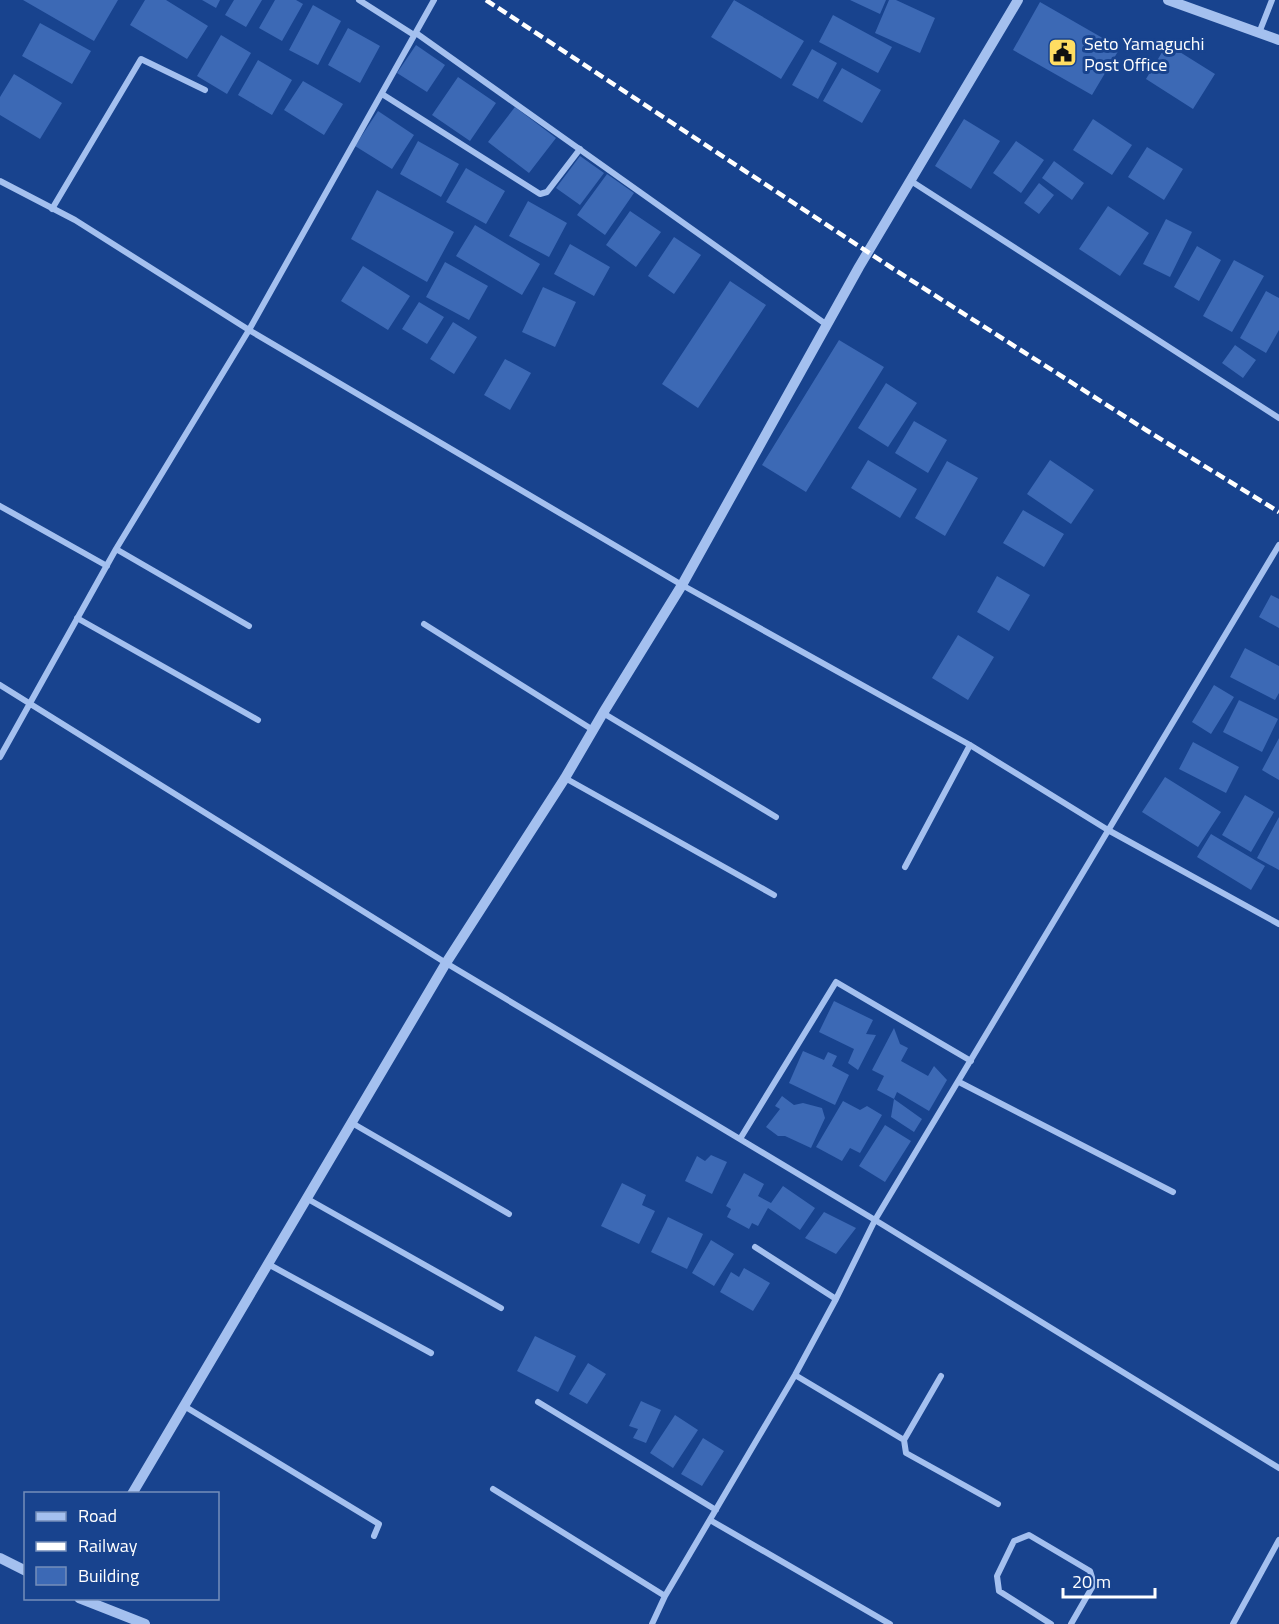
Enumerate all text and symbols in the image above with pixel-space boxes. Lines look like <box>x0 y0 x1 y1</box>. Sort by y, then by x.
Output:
place label: Seto Yamaguchi Post Office <box>1084 30 1204 78</box>
public building icon: Seto Yamaguchi Post Office <box>1047 37 1079 69</box>
legend <box>24 1492 219 1600</box>
text: Road <box>78 1502 117 1529</box>
text: Railway <box>78 1532 138 1559</box>
scale bar <box>1063 1561 1154 1599</box>
text: Building <box>78 1562 139 1589</box>
text: 20 m <box>1072 1568 1111 1595</box>

